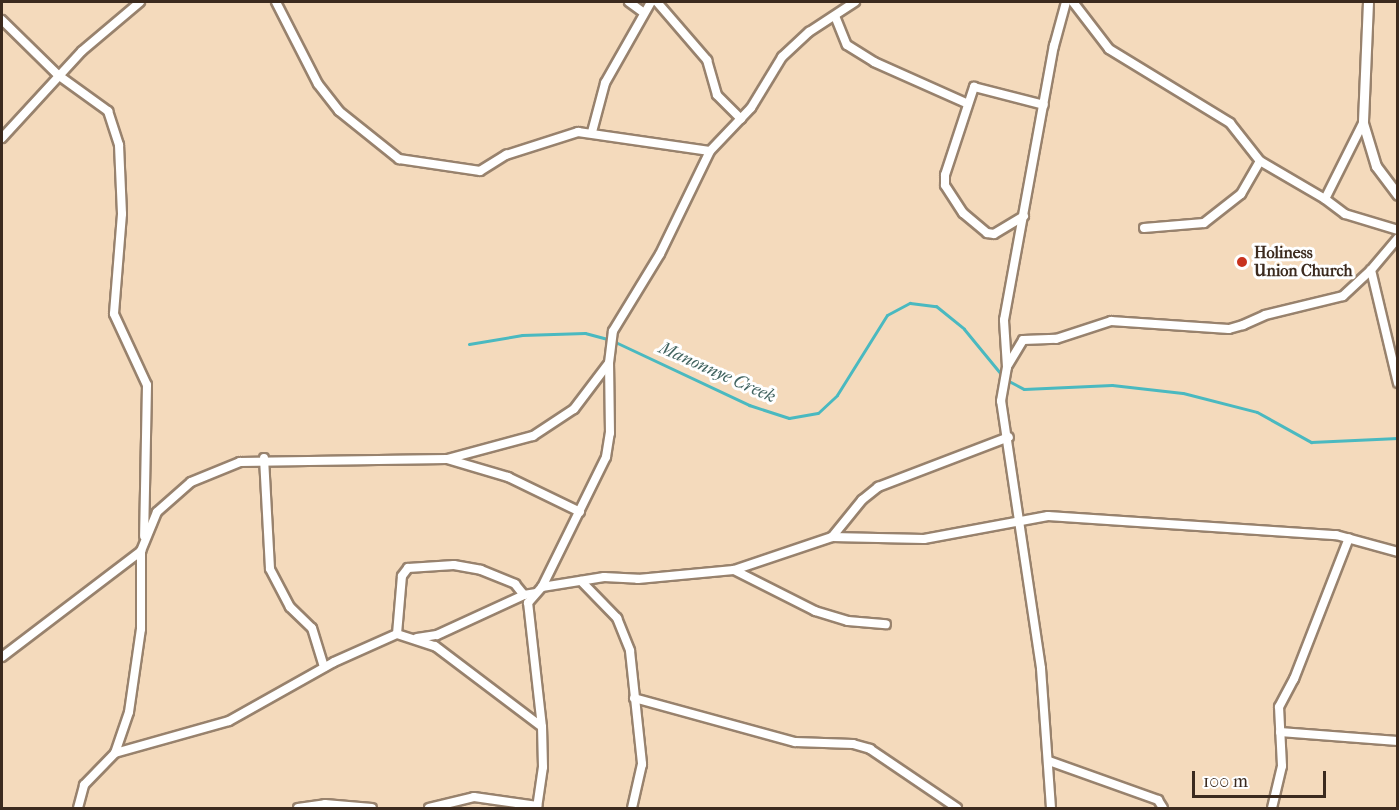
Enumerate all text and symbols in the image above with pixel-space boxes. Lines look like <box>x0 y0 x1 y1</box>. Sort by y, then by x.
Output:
place label: Holiness Union Church <box>1254 243 1352 281</box>
marker: Holiness Union Church <box>1235 255 1249 269</box>
water label: Manonnye Creek <box>655 338 779 408</box>
scale bar <box>1195 759 1328 797</box>
text: 100 m <box>1203 771 1248 792</box>

